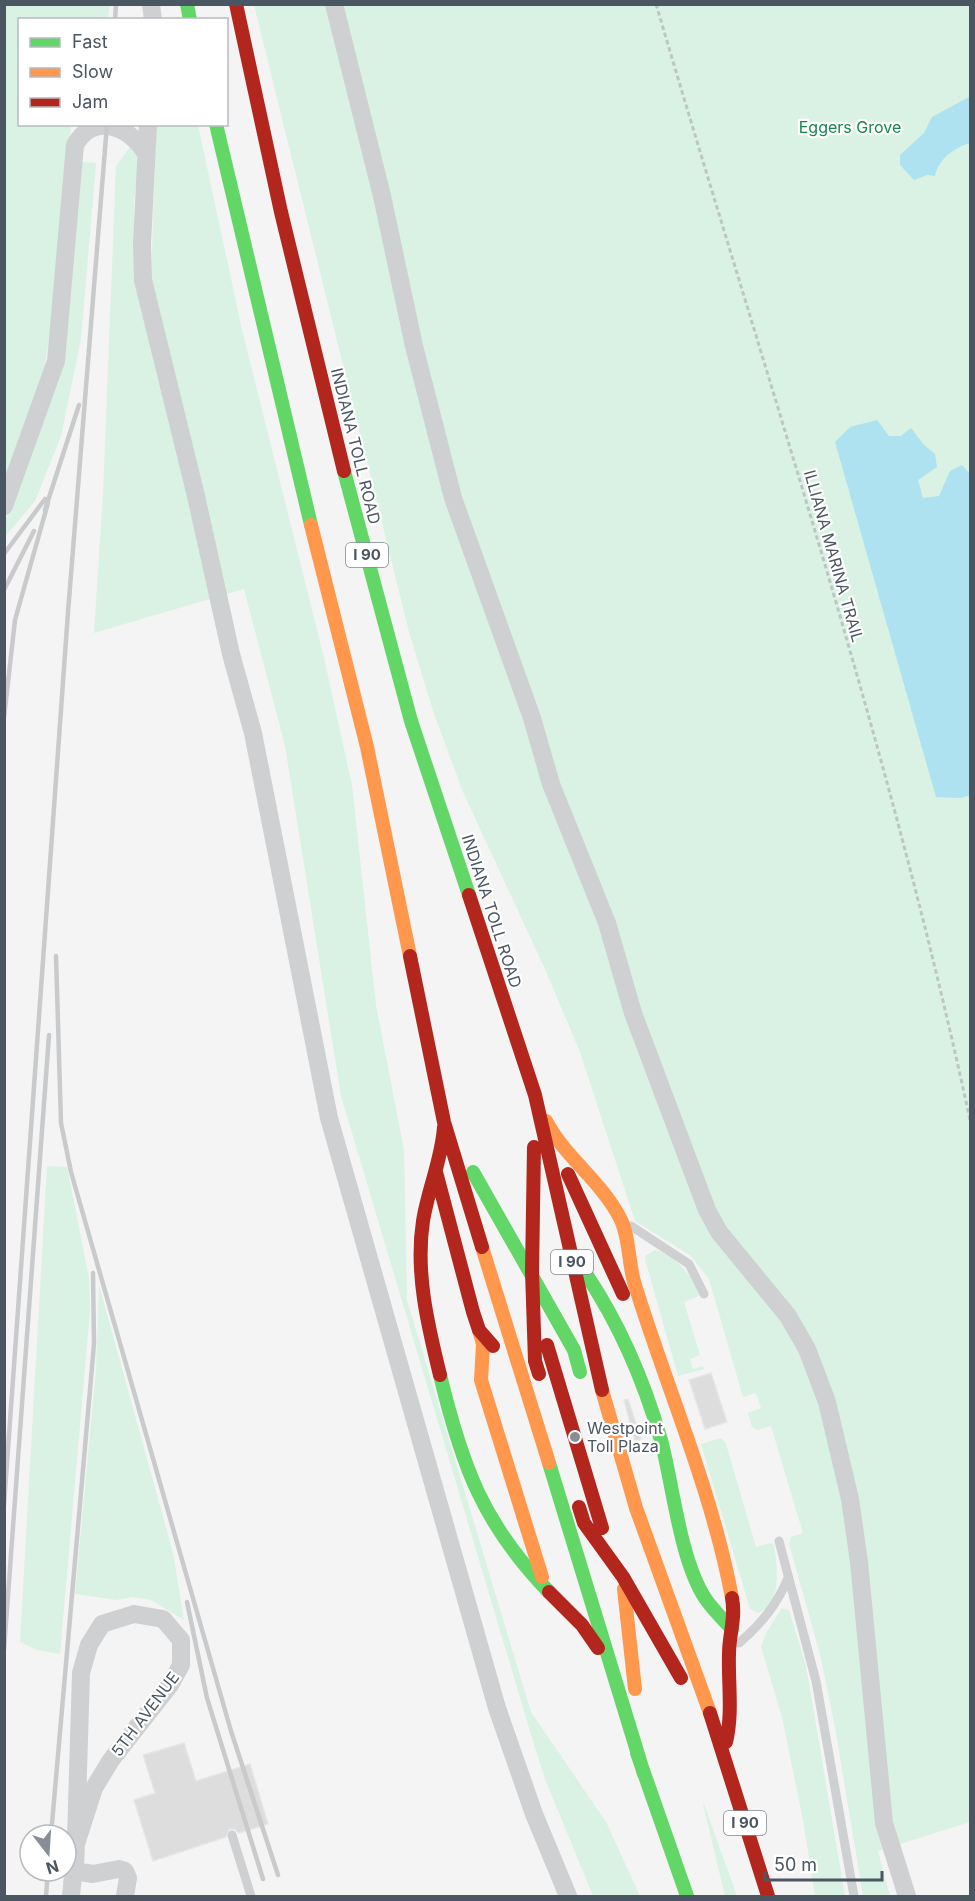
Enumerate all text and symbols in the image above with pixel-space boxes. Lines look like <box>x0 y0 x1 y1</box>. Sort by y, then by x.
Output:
legend <box>18 18 228 126</box>
text: Fast <box>72 31 108 52</box>
text: Slow <box>72 61 113 82</box>
text: Jam <box>72 91 108 112</box>
park label: Eggers Grove <box>799 117 901 137</box>
street label: INDIANA TOLL ROAD <box>327 366 385 526</box>
street label: ILLIANA MARINA TRAIL <box>800 468 868 644</box>
road number: I 90 <box>346 543 388 567</box>
street label: INDIANA TOLL ROAD <box>458 832 526 990</box>
road number: I 90 <box>551 1250 593 1274</box>
place label: Westpoint Toll Plaza <box>587 1418 663 1456</box>
marker: Westpoint Toll Plaza <box>568 1430 582 1444</box>
street label: 5TH AVENUE <box>107 1668 183 1760</box>
road number: I 90 <box>724 1811 766 1835</box>
north arrow <box>18 1823 78 1883</box>
scale bar <box>765 1844 882 1882</box>
text: 50 m <box>774 1854 817 1875</box>
text: N <box>44 1856 61 1879</box>

